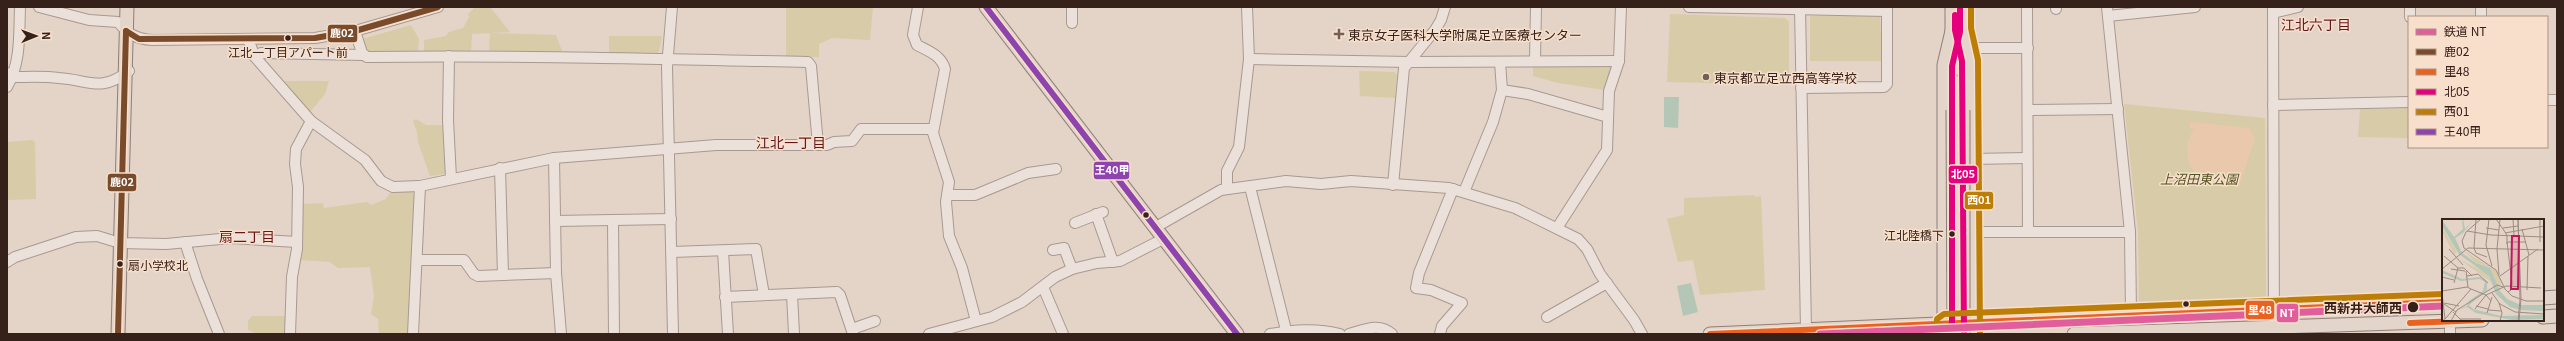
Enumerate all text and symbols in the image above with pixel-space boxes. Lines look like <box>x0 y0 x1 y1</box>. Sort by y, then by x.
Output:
district label: 江北六丁目 <box>2281 14 2351 34</box>
north arrow <box>16 16 56 56</box>
legend <box>2408 16 2548 148</box>
text: 鉄道 NT <box>2444 22 2487 39</box>
line badge: 鹿02 <box>327 24 358 43</box>
text: 鹿02 <box>330 24 354 40</box>
place label: 東京女子医科大学附属足立医療センター <box>1348 25 1582 44</box>
marker: 東京女子医科大学附属足立医療センター <box>1333 28 1345 40</box>
text: N <box>39 32 55 40</box>
marker: 江北一丁目アパート前 <box>283 33 293 43</box>
text: 鹿02 <box>2444 42 2470 59</box>
place label: 江北一丁目アパート前 <box>228 43 348 60</box>
text: 里48 <box>2444 62 2470 79</box>
place label: 東京都立足立西高等学校 <box>1714 68 1857 87</box>
marker: 東京都立足立西高等学校 <box>1701 72 1711 82</box>
text: 北05 <box>2444 82 2470 99</box>
text: 西01 <box>2444 102 2469 119</box>
text: 王40甲 <box>2444 122 2481 139</box>
district label: 江北一丁目 <box>756 132 826 152</box>
line badge: 王40甲 <box>1093 161 1130 180</box>
text: 王40甲 <box>1095 161 1129 177</box>
line badge: 北05 <box>1948 165 1978 184</box>
text: 北05 <box>1951 165 1975 181</box>
park label: 上沼田東公園 <box>2160 169 2240 188</box>
line badge: 鹿02 <box>107 173 137 192</box>
text: 鹿02 <box>110 173 134 189</box>
line badge: 西01 <box>1964 191 1994 210</box>
text: 西01 <box>1967 191 1991 207</box>
unlabelled marker <box>1141 210 1151 220</box>
inset map <box>2442 219 2544 321</box>
district label: 扇二丁目 <box>219 226 275 246</box>
place label: 江北陸橋下 <box>1884 226 1944 243</box>
marker: 江北陸橋下 <box>1947 229 1957 239</box>
place label: 扇小学校北 <box>128 256 188 273</box>
marker: 扇小学校北 <box>115 259 125 269</box>
place label: 西新井大師西 <box>2324 298 2402 317</box>
unlabelled marker <box>2181 299 2191 309</box>
line badge: 里48 <box>2245 300 2275 320</box>
marker: 西新井大師西 <box>2406 300 2420 314</box>
text: 里48 <box>2248 301 2272 317</box>
line badge: NT <box>2276 303 2299 323</box>
text: NT <box>2279 304 2295 320</box>

